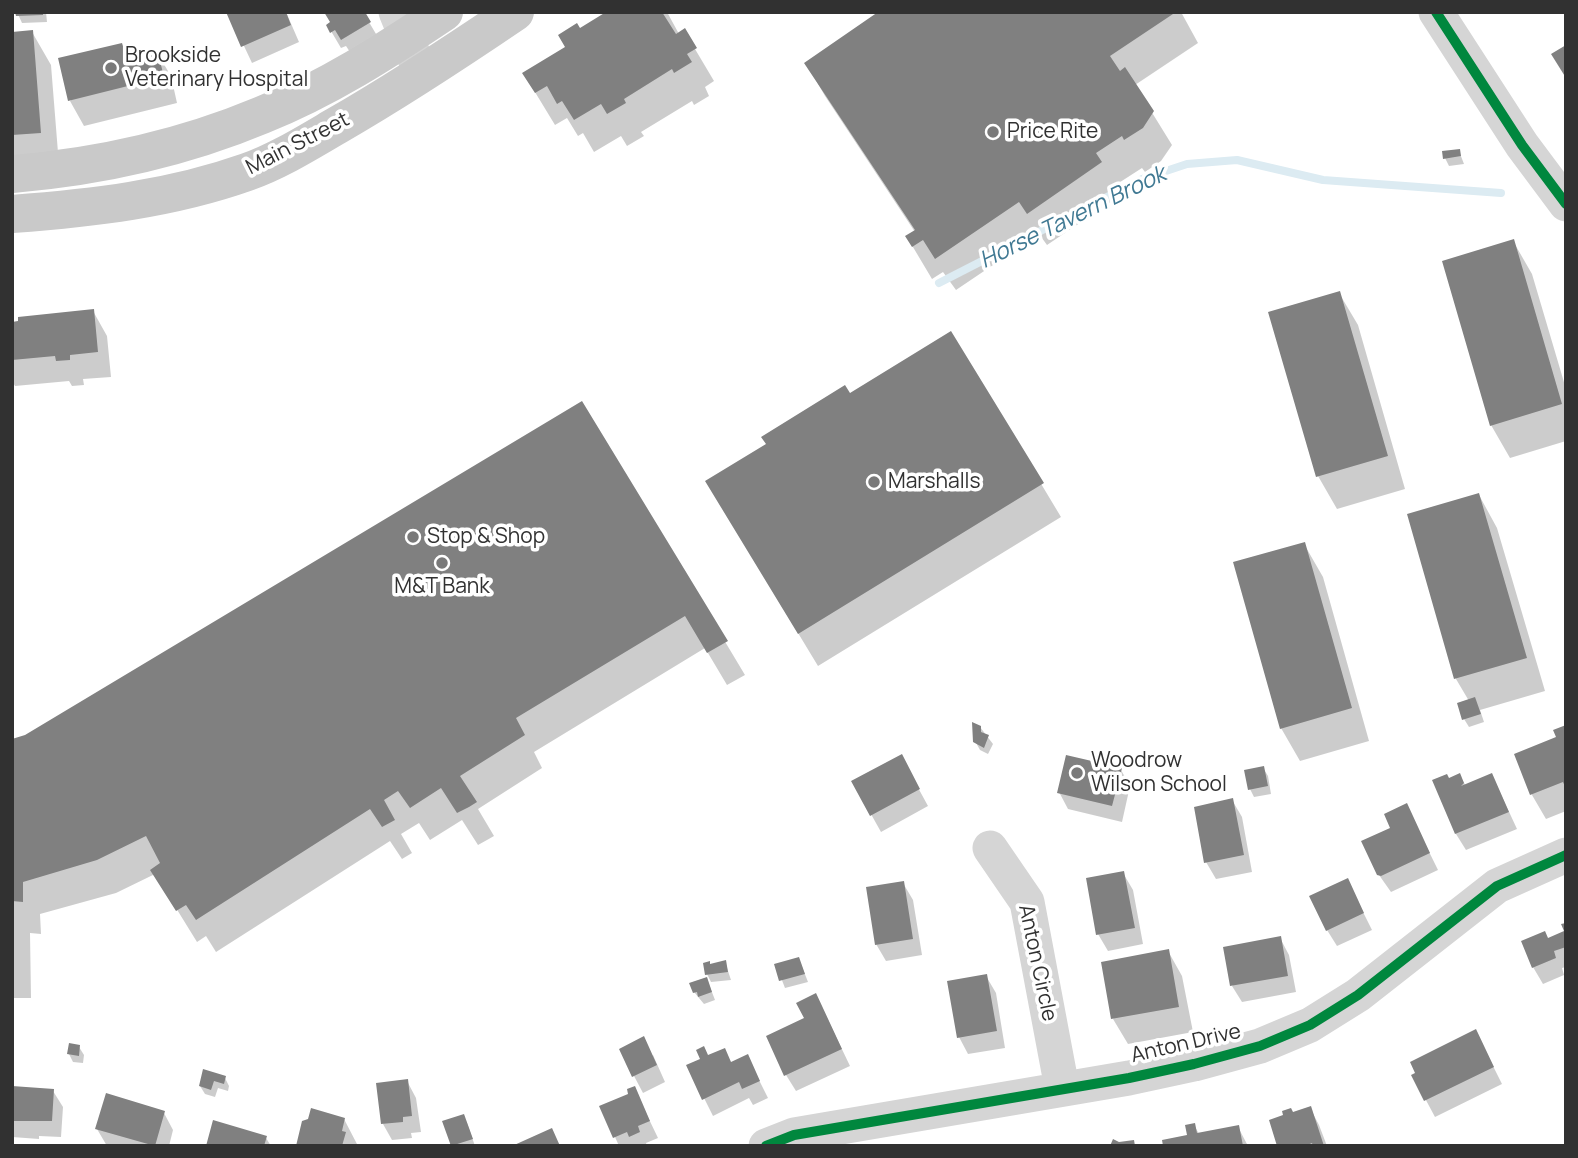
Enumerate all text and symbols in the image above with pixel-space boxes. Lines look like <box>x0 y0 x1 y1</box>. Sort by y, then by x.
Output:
place label: Brookside Veterinary Hospital <box>125 43 308 93</box>
marker: Brookside Veterinary Hospital <box>103 60 119 76</box>
street label: Main Street <box>242 107 354 181</box>
place label: Price Rite <box>1007 119 1098 145</box>
marker: Price Rite <box>985 124 1001 140</box>
water label: Horse Tavern Brook <box>975 161 1171 275</box>
place label: Marshalls <box>888 469 980 495</box>
marker: Marshalls <box>866 474 882 490</box>
place label: Stop & Shop <box>427 524 545 550</box>
marker: Stop & Shop <box>405 529 421 545</box>
marker: M&T Bank <box>434 555 450 571</box>
place label: M&T Bank <box>394 574 490 600</box>
place label: Woodrow Wilson School <box>1091 748 1227 798</box>
marker: Woodrow Wilson School <box>1069 765 1085 781</box>
street label: Anton Circle <box>1012 902 1062 1024</box>
street label: Anton Drive <box>1129 1019 1243 1069</box>

